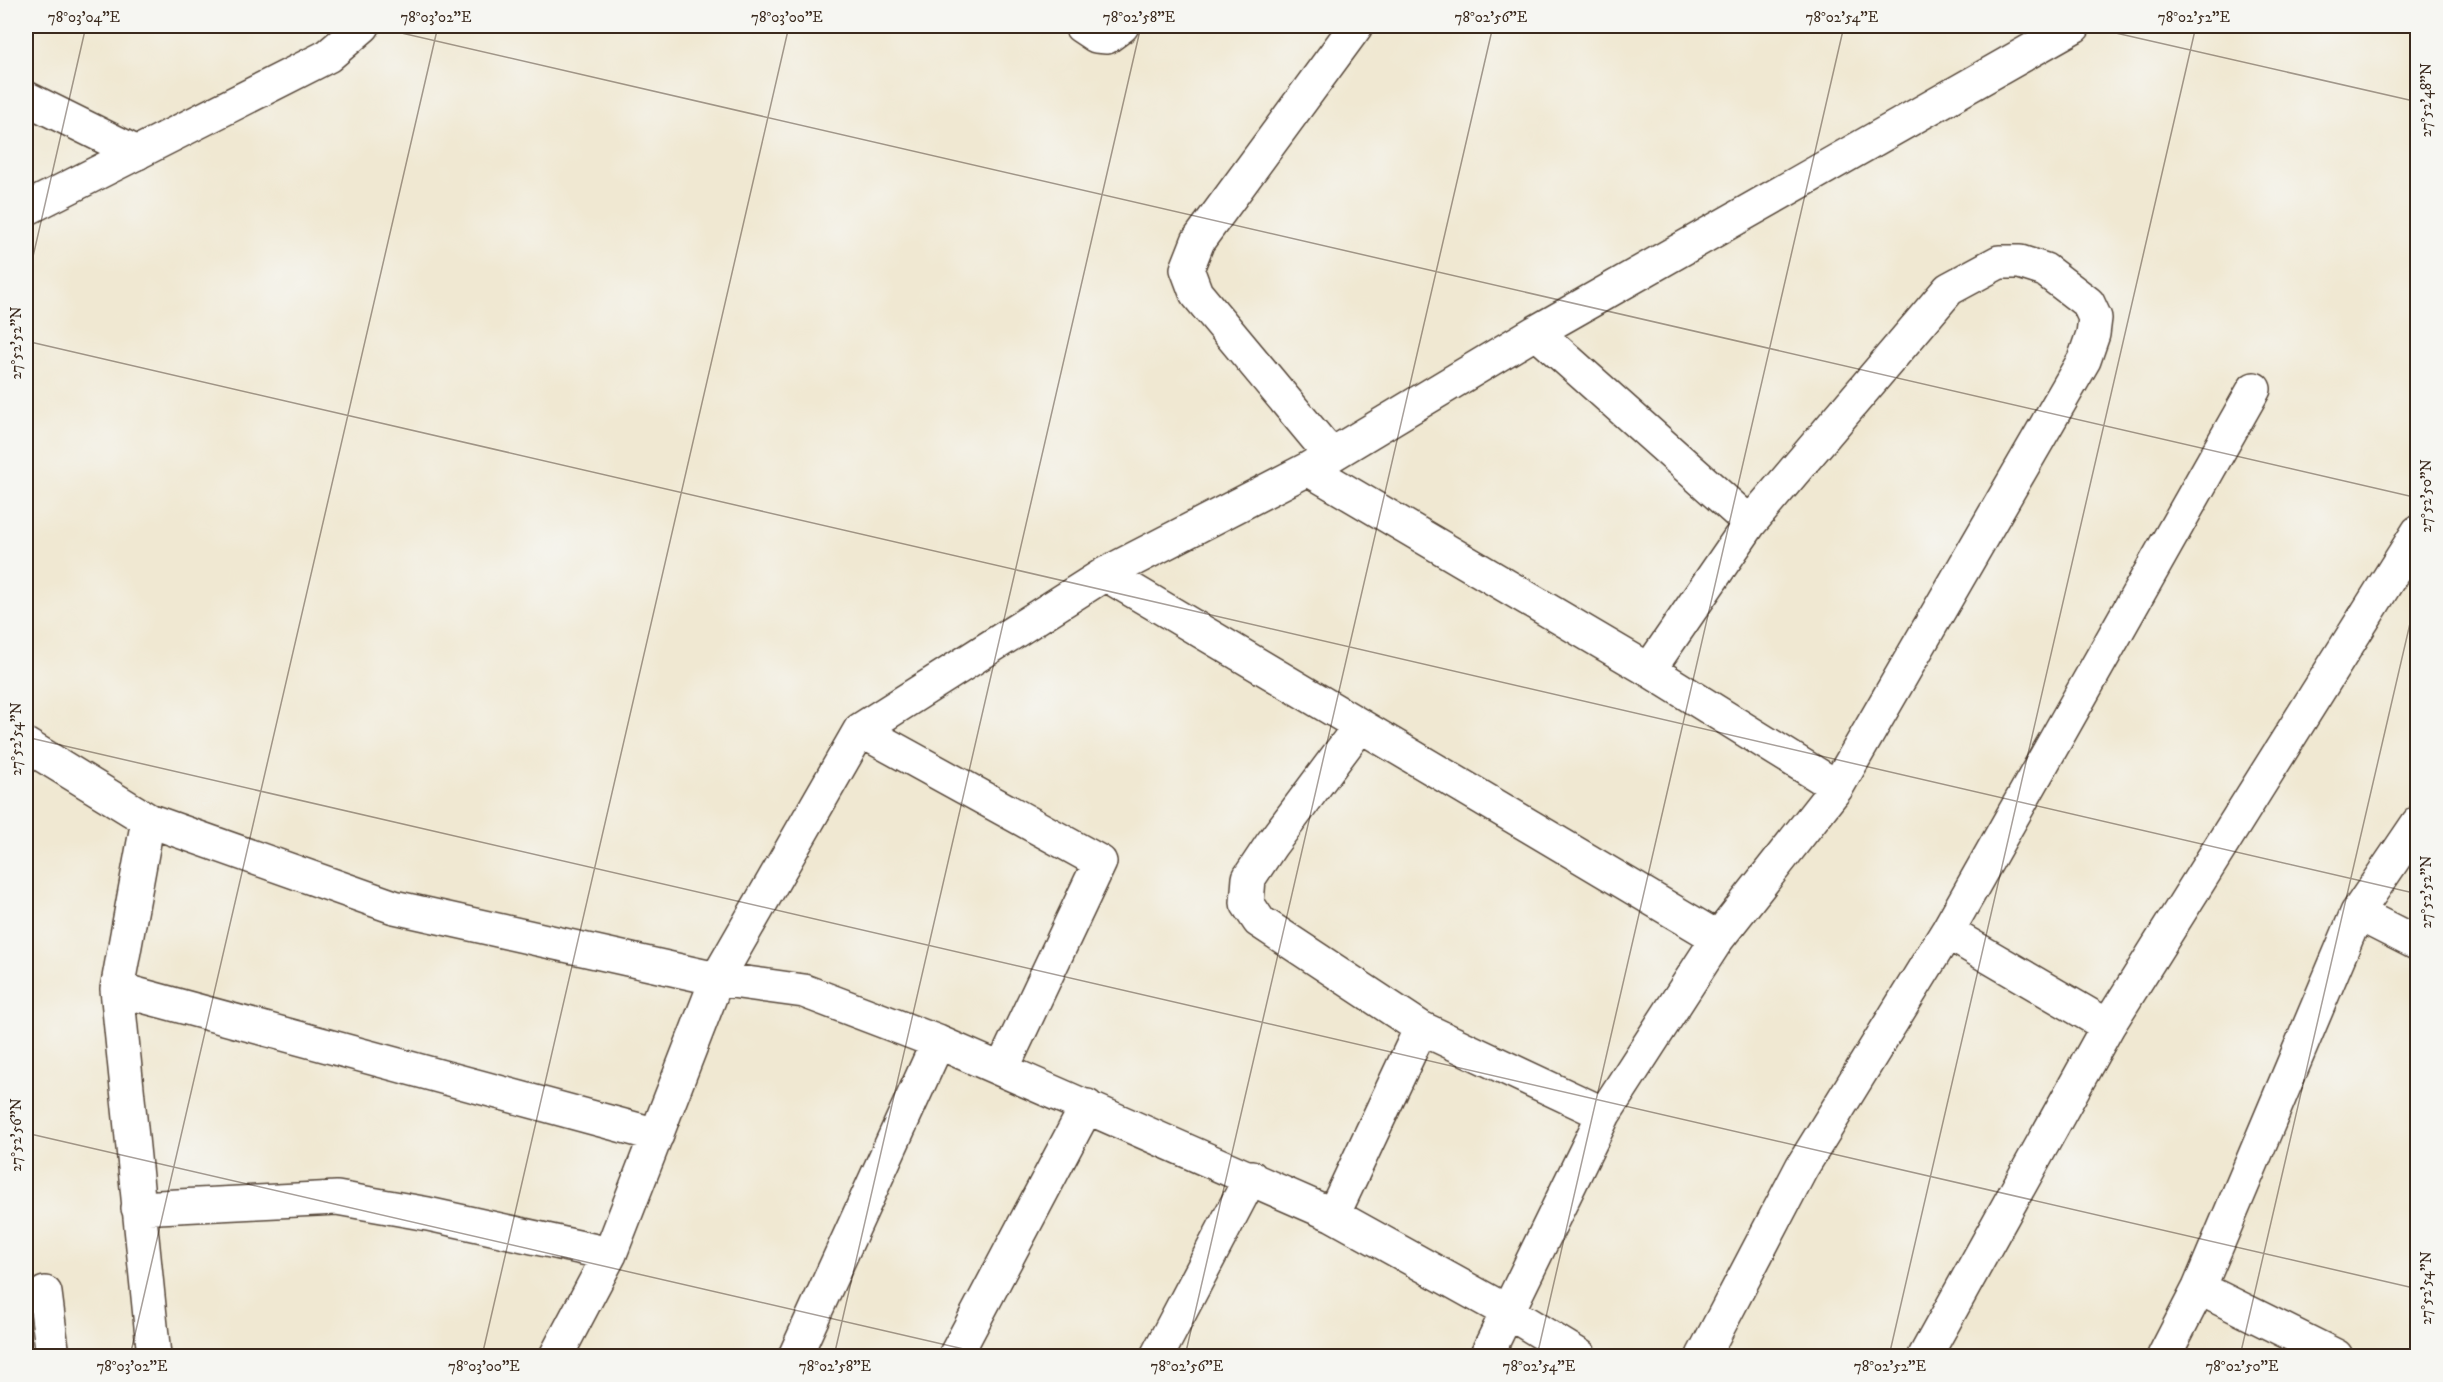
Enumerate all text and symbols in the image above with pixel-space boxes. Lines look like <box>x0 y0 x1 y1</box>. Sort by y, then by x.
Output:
text: 78°03'04"E <box>48 8 121 27</box>
text: 78°03'02"E <box>400 8 472 27</box>
text: 78°03'00"E <box>751 8 823 27</box>
text: 78°02'58"E <box>1103 8 1176 27</box>
text: 78°02'56"E <box>1455 8 1528 27</box>
text: 78°02'54"E <box>1806 8 1879 27</box>
text: 78°02'52"E <box>2158 8 2231 27</box>
text: 27°52'48"N <box>2417 63 2436 137</box>
text: 27°52'52"N <box>7 307 26 379</box>
text: 27°52'50"N <box>2417 459 2436 533</box>
text: 27°52'54"N <box>7 702 26 776</box>
text: 27°52'52"N <box>2417 856 2436 928</box>
text: 27°52'56"N <box>7 1098 26 1172</box>
text: 27°52'54"N <box>2417 1251 2436 1325</box>
text: 78°03'02"E <box>96 1357 168 1376</box>
text: 78°03'00"E <box>448 1357 520 1376</box>
text: 78°02'58"E <box>799 1357 872 1376</box>
text: 78°02'56"E <box>1151 1357 1224 1376</box>
text: 78°02'54"E <box>1503 1357 1576 1376</box>
text: 78°02'52"E <box>1854 1357 1927 1376</box>
text: 78°02'50"E <box>2205 1357 2279 1376</box>

